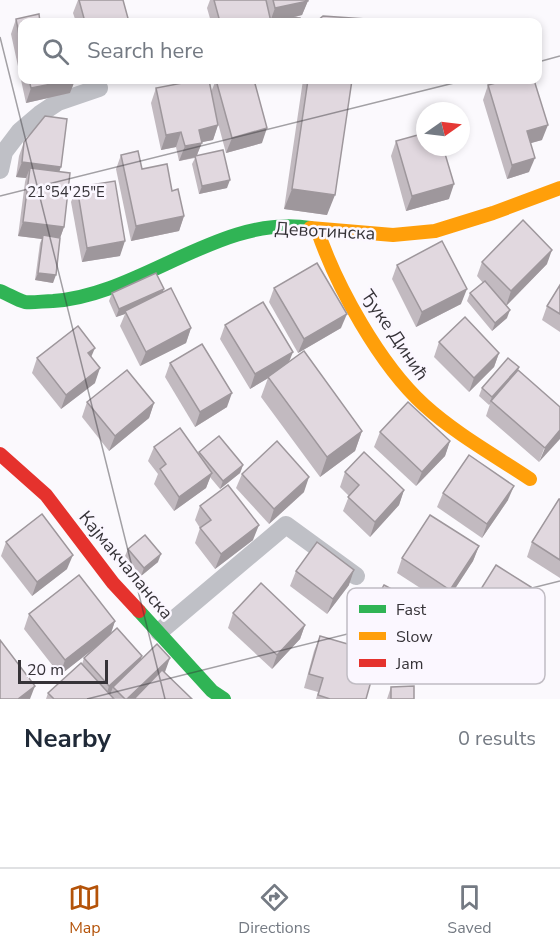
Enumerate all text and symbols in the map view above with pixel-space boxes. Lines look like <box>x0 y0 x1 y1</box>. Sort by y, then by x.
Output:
search box <box>18 18 542 84</box>
icon: search <box>39 35 72 68</box>
text: Search here <box>87 36 204 66</box>
north arrow <box>416 102 470 156</box>
text: 21°54'25"E <box>27 182 105 202</box>
street label: Девотинска <box>274 216 376 246</box>
street label: Ђуке Динић <box>356 285 434 385</box>
street label: Кајмакчаланска <box>74 506 178 624</box>
legend <box>347 588 545 684</box>
text: Fast <box>396 599 427 621</box>
text: Slow <box>396 626 433 648</box>
text: Jam <box>395 653 423 675</box>
scale bar <box>18 657 108 684</box>
text: 20 m <box>27 659 64 681</box>
text: Nearby <box>24 721 111 756</box>
text: 0 results <box>458 725 536 752</box>
tab: Map <box>68 881 101 939</box>
tab: Directions <box>238 881 310 939</box>
tab: Saved <box>447 881 492 939</box>

